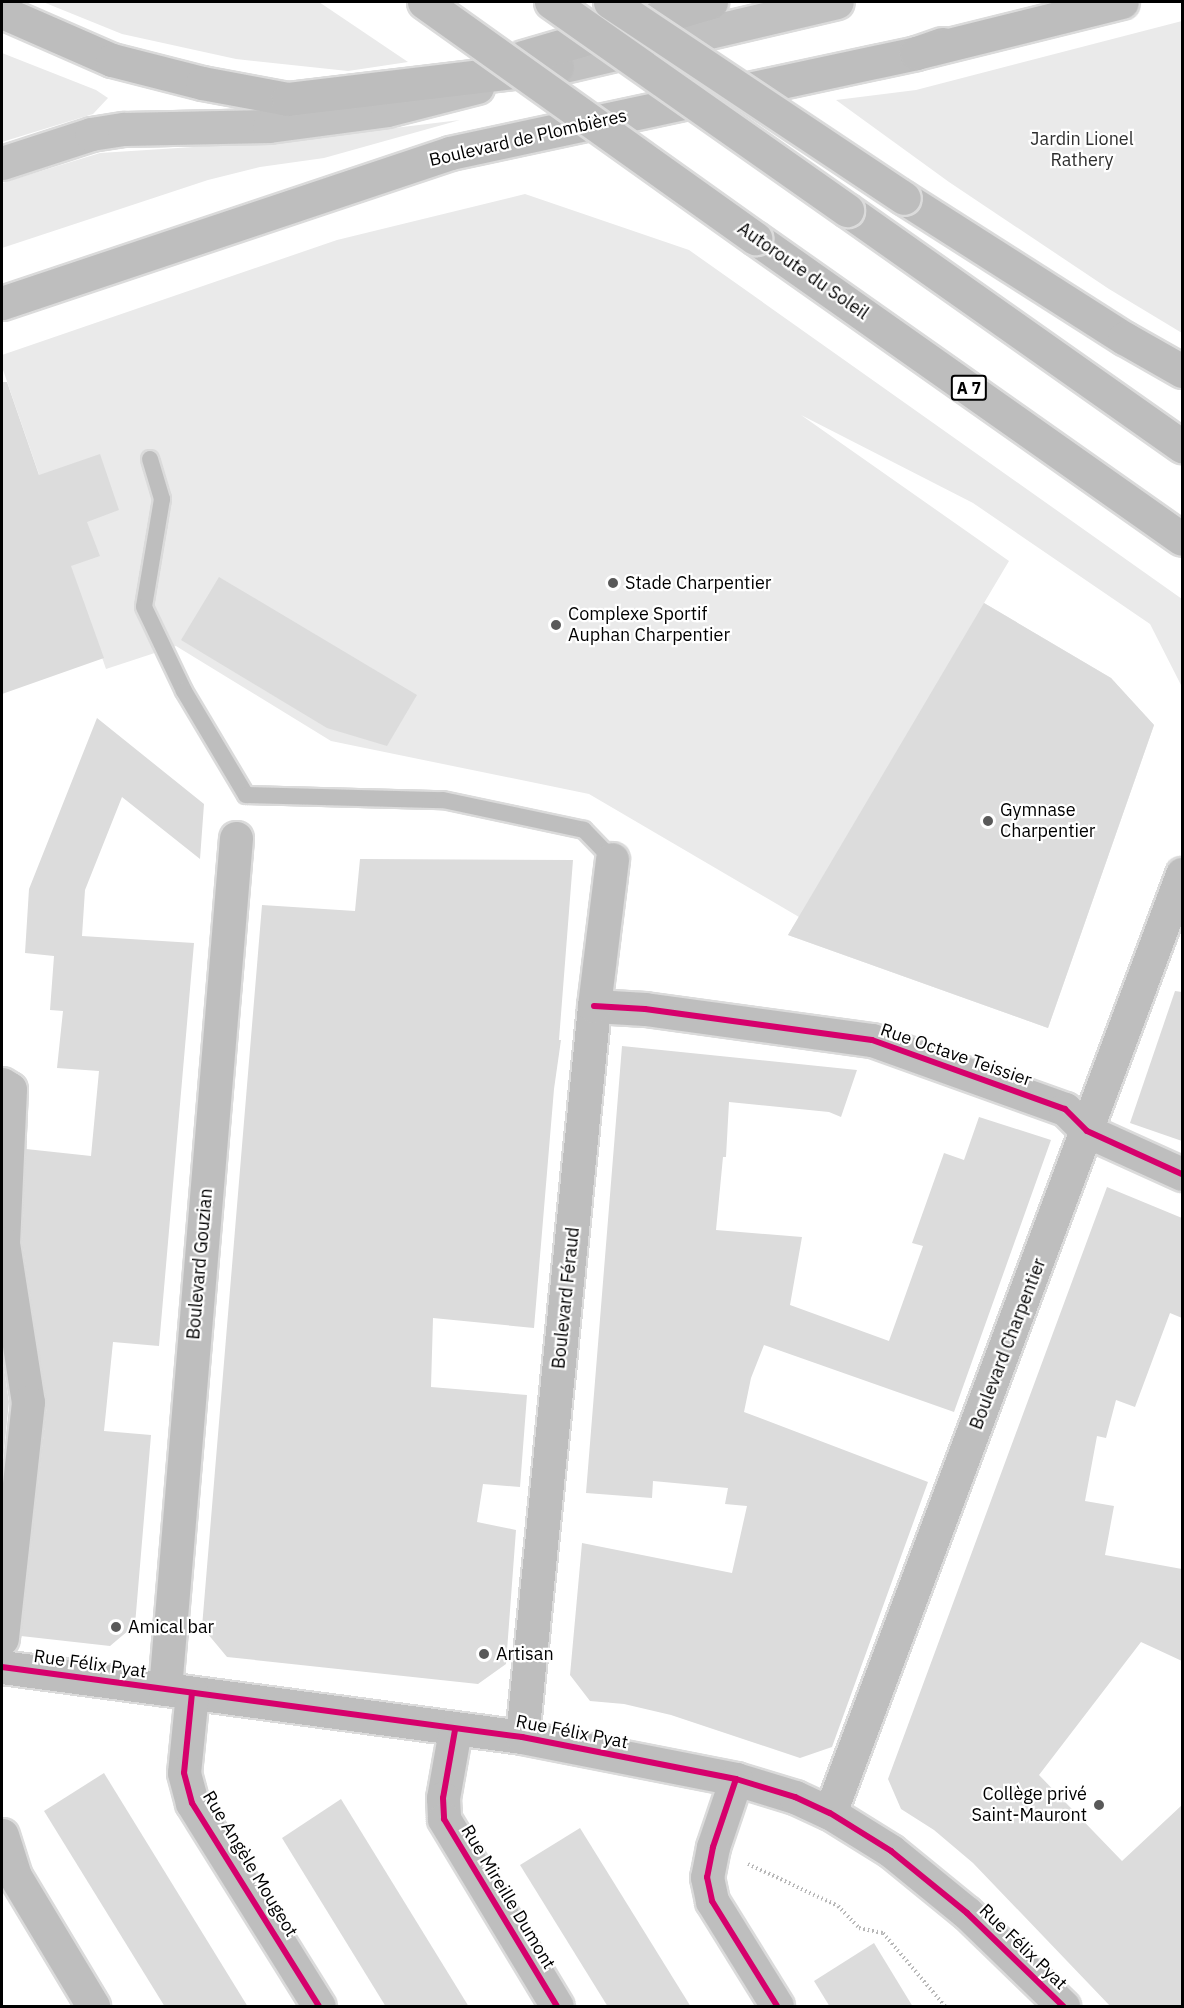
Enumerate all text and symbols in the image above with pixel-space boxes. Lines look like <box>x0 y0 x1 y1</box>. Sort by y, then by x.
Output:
street label: Boulevard de Plombières <box>427 105 629 171</box>
park label: Jardin Lionel Rathery <box>1030 129 1134 172</box>
street label: Autoroute du Soleil <box>733 218 873 324</box>
road number: A 7 <box>950 375 988 401</box>
place label: Stade Charpentier <box>625 572 771 594</box>
marker: Stade Charpentier <box>606 576 620 590</box>
place label: Complexe Sportif Auphan Charpentier <box>568 604 730 646</box>
marker: Complexe Sportif Auphan Charpentier <box>549 618 563 632</box>
place label: Gymnase Charpentier <box>1000 800 1095 842</box>
marker: Gymnase Charpentier <box>981 814 995 828</box>
street label: Rue Octave Teissier <box>878 1019 1034 1091</box>
street label: Boulevard Gouzian <box>183 1188 217 1340</box>
street label: Boulevard Féraud <box>548 1226 584 1370</box>
street label: Boulevard Charpentier <box>965 1255 1051 1433</box>
place label: Amical bar <box>128 1616 214 1638</box>
marker: Amical bar <box>109 1620 123 1634</box>
place label: Artisan <box>496 1643 554 1665</box>
street label: Rue Félix Pyat <box>32 1645 148 1683</box>
marker: Artisan <box>477 1647 491 1661</box>
street label: Rue Félix Pyat <box>514 1711 630 1753</box>
place label: Collège privé Saint-Mauront <box>971 1784 1087 1826</box>
street label: Rue Angèle Mougeot <box>198 1787 302 1941</box>
marker: Collège privé Saint-Mauront <box>1092 1798 1106 1812</box>
street label: Rue Mireille Dumont <box>456 1821 560 1973</box>
street label: Rue Félix Pyat <box>975 1900 1071 1994</box>

